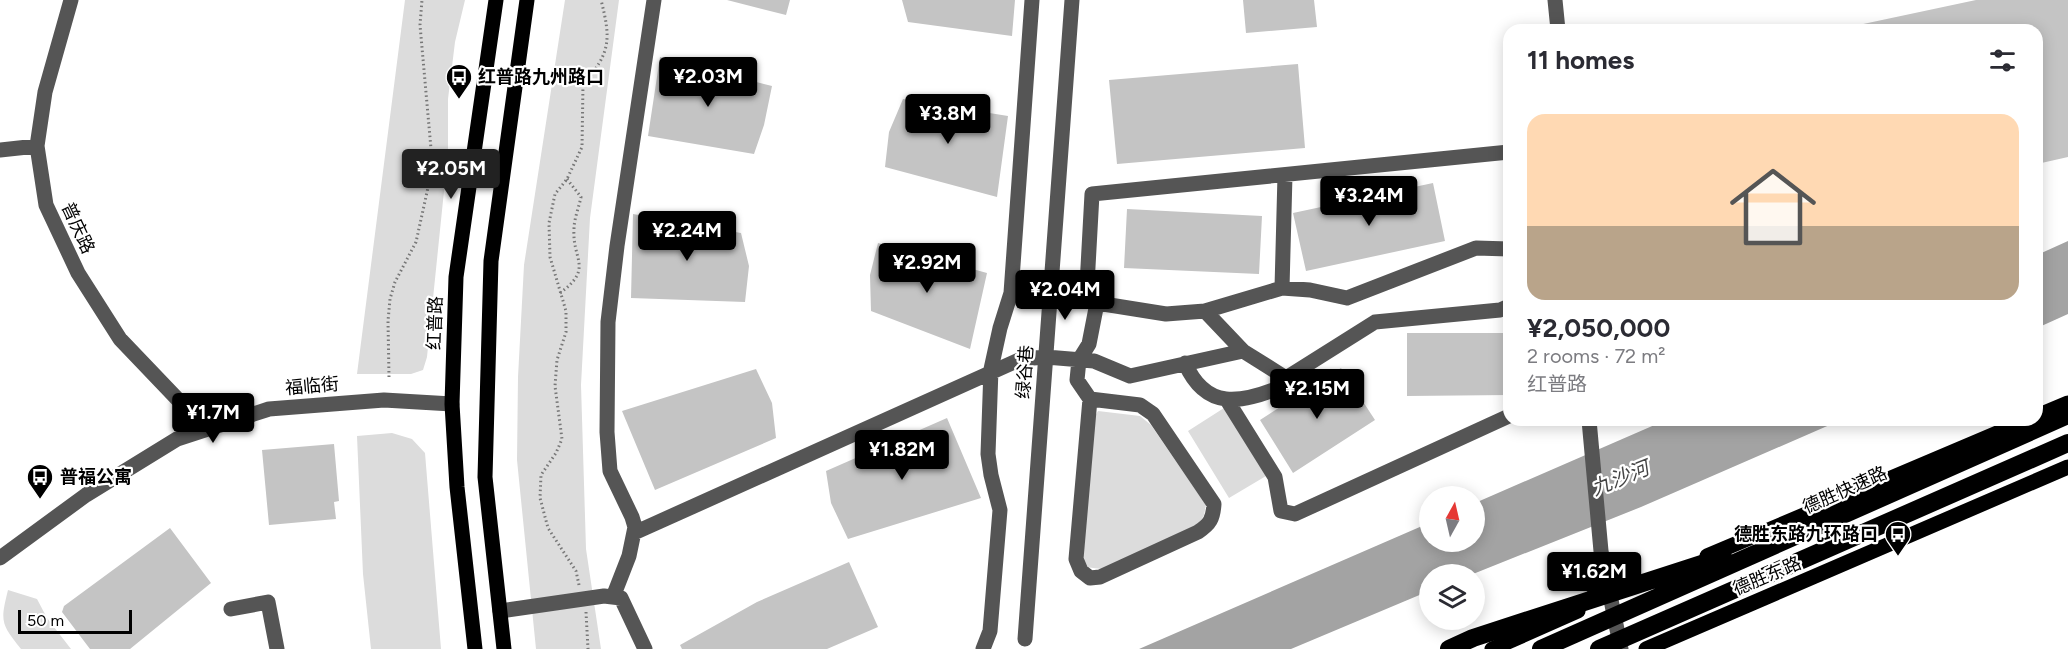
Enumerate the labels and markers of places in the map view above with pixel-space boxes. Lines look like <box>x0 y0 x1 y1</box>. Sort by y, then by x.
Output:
pin: ¥2.03M <box>659 57 757 108</box>
bus stop icon: 红普路九州路口 <box>444 62 474 100</box>
place label: 红普路九州路口 <box>478 66 604 88</box>
pin: ¥3.8M <box>906 94 990 145</box>
pin: ¥2.05M <box>402 149 500 200</box>
pin: ¥3.24M <box>1320 176 1418 227</box>
pin: ¥2.24M <box>638 211 736 262</box>
pin: ¥2.92M <box>878 243 976 294</box>
pin: ¥2.04M <box>1016 270 1114 321</box>
pin: ¥2.15M <box>1268 369 1366 420</box>
pin: ¥1.7M <box>171 393 255 444</box>
pin: ¥1.82M <box>853 430 951 481</box>
bus stop icon: 普福公寓 <box>25 462 55 500</box>
place label: 普福公寓 <box>60 466 132 488</box>
bus stop icon: 德胜东路九环路口 <box>1883 519 1913 557</box>
place label: 德胜东路九环路口 <box>1734 523 1878 545</box>
pin: ¥1.62M <box>1545 552 1643 603</box>

